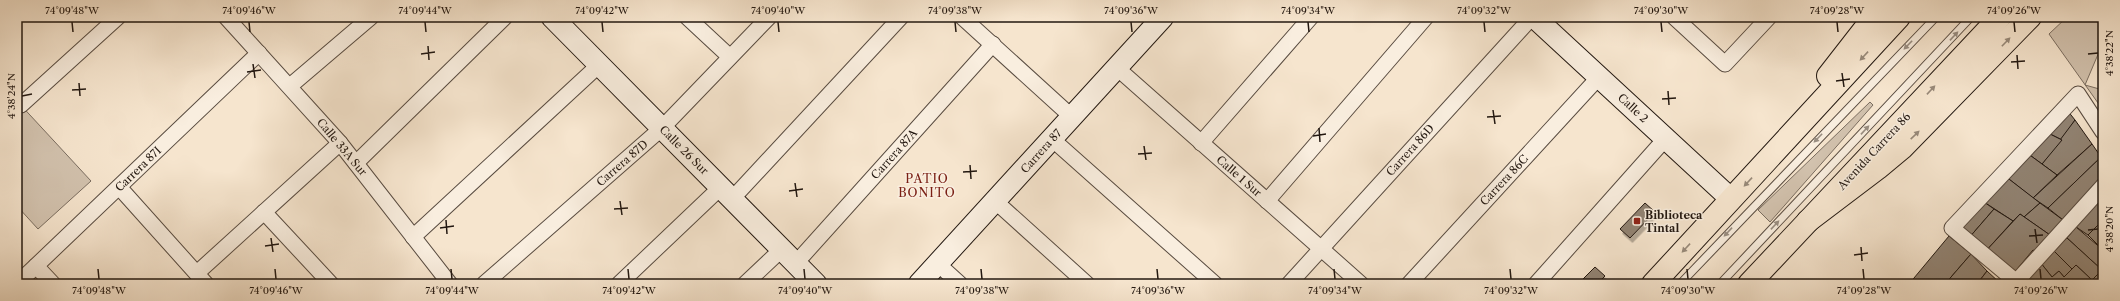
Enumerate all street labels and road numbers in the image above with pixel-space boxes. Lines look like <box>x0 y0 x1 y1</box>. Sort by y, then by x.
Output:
street label: Calle 2 <box>1615 91 1651 125</box>
street label: Avenida Carrera 86 <box>1834 109 1914 193</box>
street label: Calle 33A Sur <box>314 115 370 179</box>
street label: Carrera 86D <box>1383 121 1437 179</box>
street label: Calle 26 Sur <box>657 123 712 178</box>
street label: Carrera 87A <box>868 125 921 182</box>
street label: Carrera 87 <box>1018 126 1065 176</box>
street label: Carrera 87D <box>593 137 651 189</box>
street label: Carrera 87I <box>112 144 164 194</box>
street label: Carrera 86C <box>1477 152 1531 208</box>
street label: Calle 1 Sur <box>1213 153 1265 200</box>

